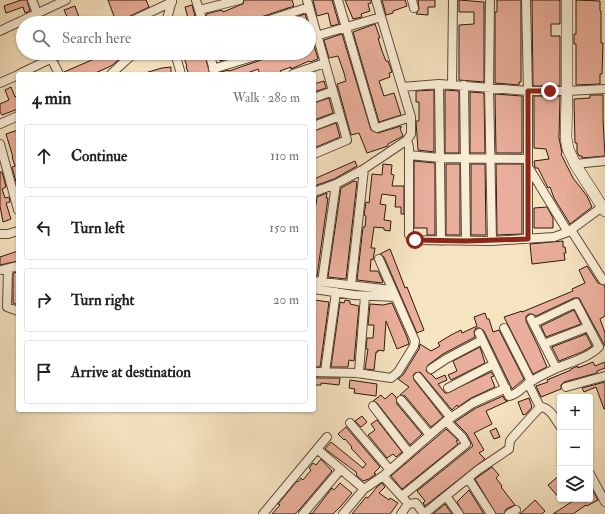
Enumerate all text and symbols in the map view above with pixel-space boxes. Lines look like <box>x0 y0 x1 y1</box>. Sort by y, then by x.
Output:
search box <box>16 16 316 60</box>
icon: search <box>30 27 52 49</box>
text: Search here <box>62 29 131 48</box>
route end <box>541 82 559 100</box>
text: 4 min <box>32 88 71 109</box>
text: Walk · 280 m <box>233 90 300 106</box>
icon: ahead <box>33 145 55 167</box>
text: Continue <box>71 147 127 166</box>
text: 110 m <box>270 148 299 164</box>
icon: left <box>33 217 55 239</box>
text: Turn left <box>71 219 125 238</box>
text: 150 m <box>269 220 299 236</box>
route start <box>406 231 424 249</box>
icon: right <box>33 289 55 311</box>
text: Turn right <box>71 291 134 310</box>
text: 20 m <box>273 292 299 308</box>
icon: arrive <box>33 361 55 383</box>
text: Arrive at destination <box>71 363 191 382</box>
map controls <box>557 394 593 502</box>
button: + <box>557 394 593 430</box>
button: − <box>557 430 593 466</box>
button: layers <box>557 466 593 502</box>

